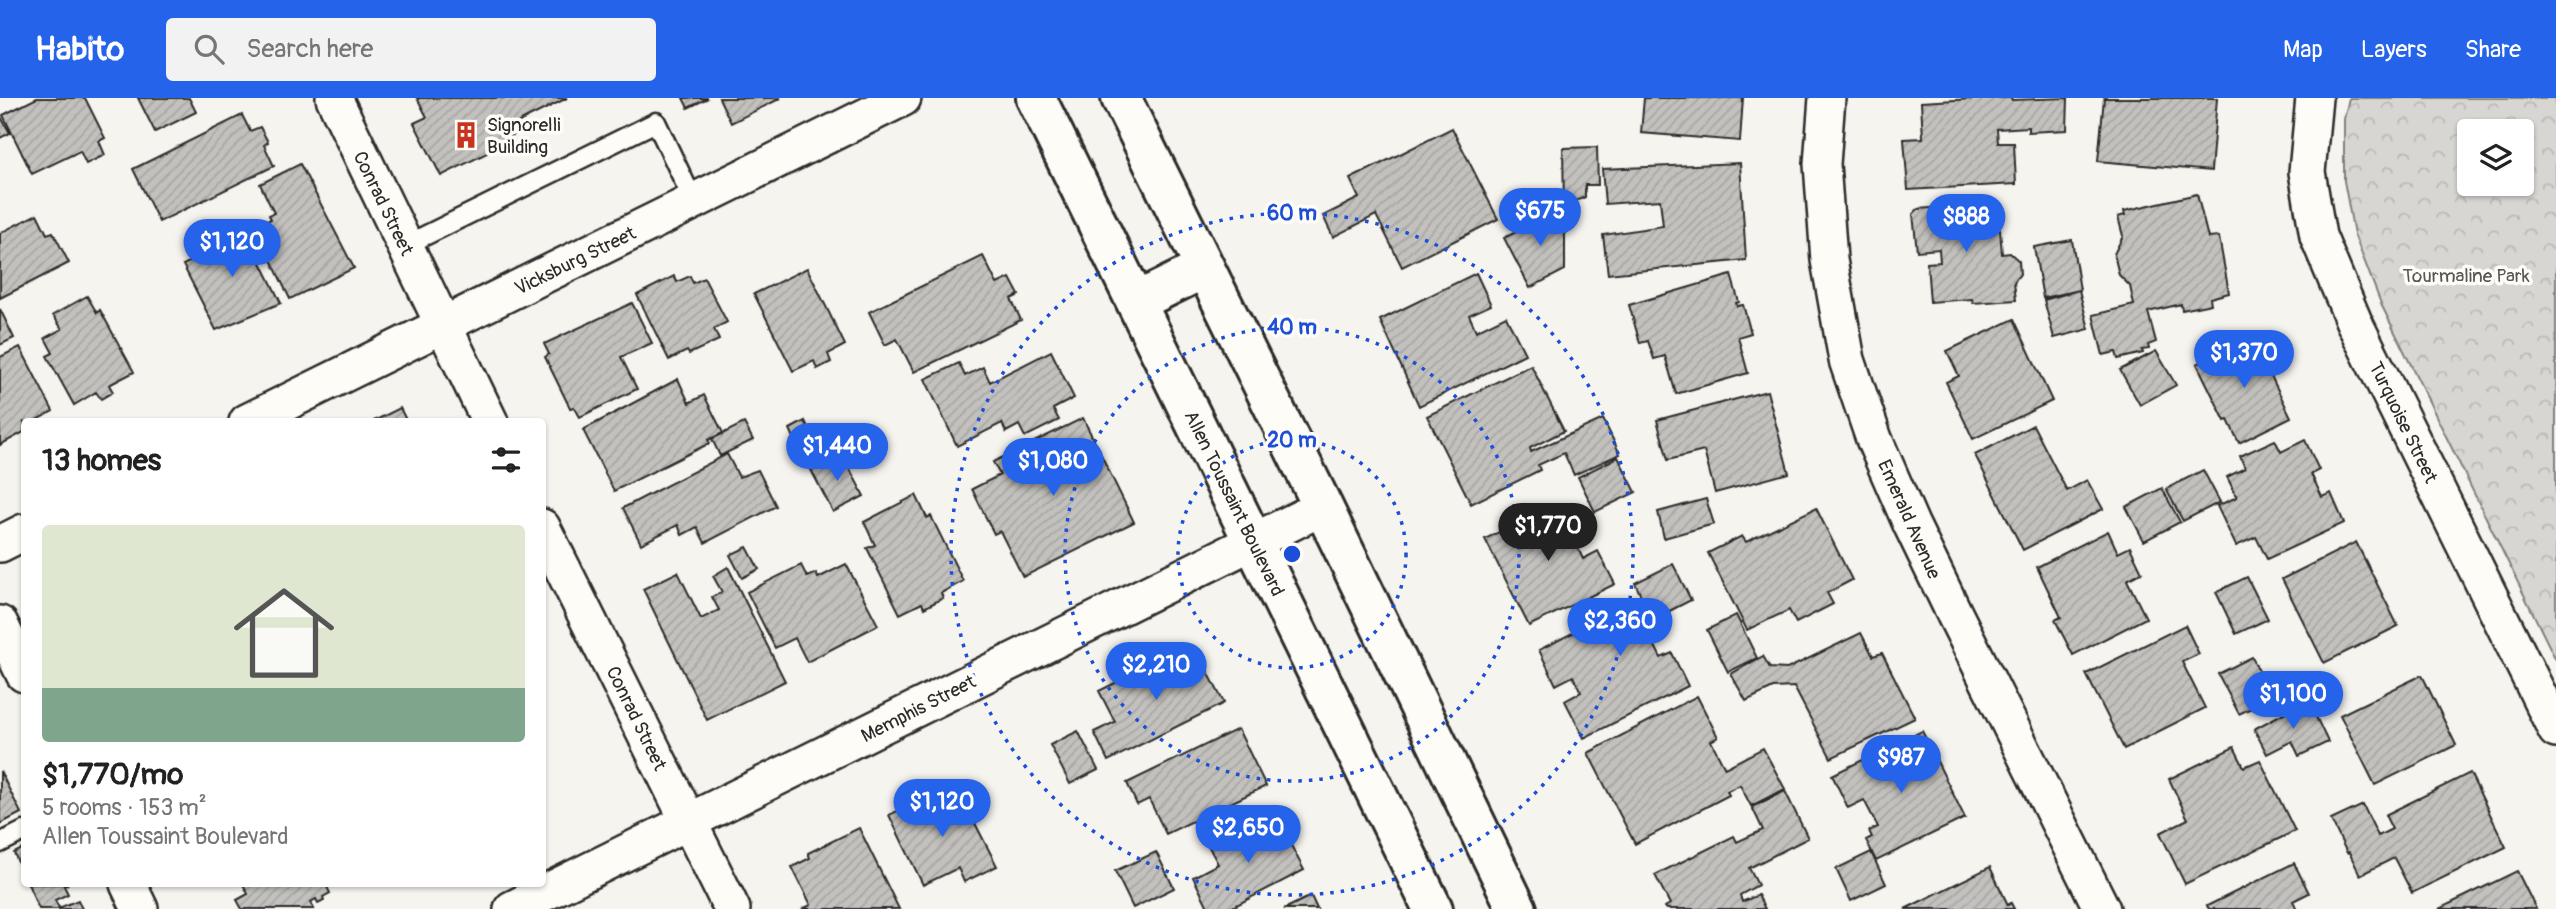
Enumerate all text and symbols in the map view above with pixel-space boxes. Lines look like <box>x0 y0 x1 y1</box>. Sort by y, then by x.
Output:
search box <box>166 18 656 81</box>
text: Habito <box>35 29 124 70</box>
icon: search <box>190 30 228 68</box>
text: Search here <box>246 33 373 65</box>
text: Map <box>2283 35 2323 64</box>
text: Layers <box>2361 35 2427 64</box>
text: Share <box>2465 35 2521 64</box>
place label: Signorelli Building <box>487 113 561 159</box>
map controls <box>2457 119 2534 196</box>
button: layers <box>2457 119 2534 196</box>
building icon: Signorelli Building <box>451 120 481 150</box>
street label: Conrad Street <box>348 147 419 260</box>
pin: $675 <box>1499 188 1581 248</box>
pin: $888 <box>1925 194 2007 254</box>
text: $675 <box>1515 196 1565 225</box>
text: 60 m <box>1267 200 1317 227</box>
text: $888 <box>1942 202 1990 231</box>
pin: $1,120 <box>175 220 289 279</box>
street label: Vicksburg Street <box>511 221 640 301</box>
text: $1,120 <box>200 227 264 256</box>
park label: Tourmaline Park <box>2402 264 2530 288</box>
text: 40 m <box>1267 314 1317 341</box>
pin: $1,370 <box>2187 330 2301 390</box>
text: $1,370 <box>2210 338 2278 367</box>
street label: Turquoise Street <box>2363 358 2443 487</box>
street label: Allen Toussaint Boulevard <box>1179 407 1290 600</box>
pin: $1,440 <box>780 424 894 483</box>
text: 20 m <box>1267 427 1317 454</box>
text: $1,440 <box>802 431 872 460</box>
pin: $1,080 <box>996 438 1110 498</box>
icon: filters <box>487 441 525 479</box>
text: 13 homes <box>42 442 161 479</box>
text: $1,080 <box>1018 446 1088 475</box>
street label: Emerald Avenue <box>1872 456 1946 583</box>
pin: $1,770 <box>1491 504 1605 563</box>
text: $1,770 <box>1514 511 1582 540</box>
centre of rings <box>1280 542 1304 566</box>
icon: home <box>221 570 347 696</box>
pin: $2,360 <box>1563 598 1677 658</box>
text: $2,360 <box>1583 606 1657 635</box>
pin: $2,210 <box>1099 642 1213 702</box>
text: $2,210 <box>1122 650 1190 679</box>
street label: Conrad Street <box>601 662 672 775</box>
street label: Memphis Street <box>857 670 980 748</box>
pin: $1,100 <box>2236 672 2350 731</box>
text: $1,100 <box>2259 679 2327 708</box>
pin: $987 <box>1860 736 1942 795</box>
text: $987 <box>1877 743 1925 772</box>
text: $1,770/mo <box>42 756 183 793</box>
pin: $1,120 <box>885 780 999 839</box>
text: $1,120 <box>910 787 974 816</box>
text: 5 rooms · 153 m² <box>42 793 207 822</box>
pin: $2,650 <box>1191 806 1305 865</box>
text: $2,650 <box>1212 813 1284 842</box>
text: Allen Toussaint Boulevard <box>42 822 288 851</box>

